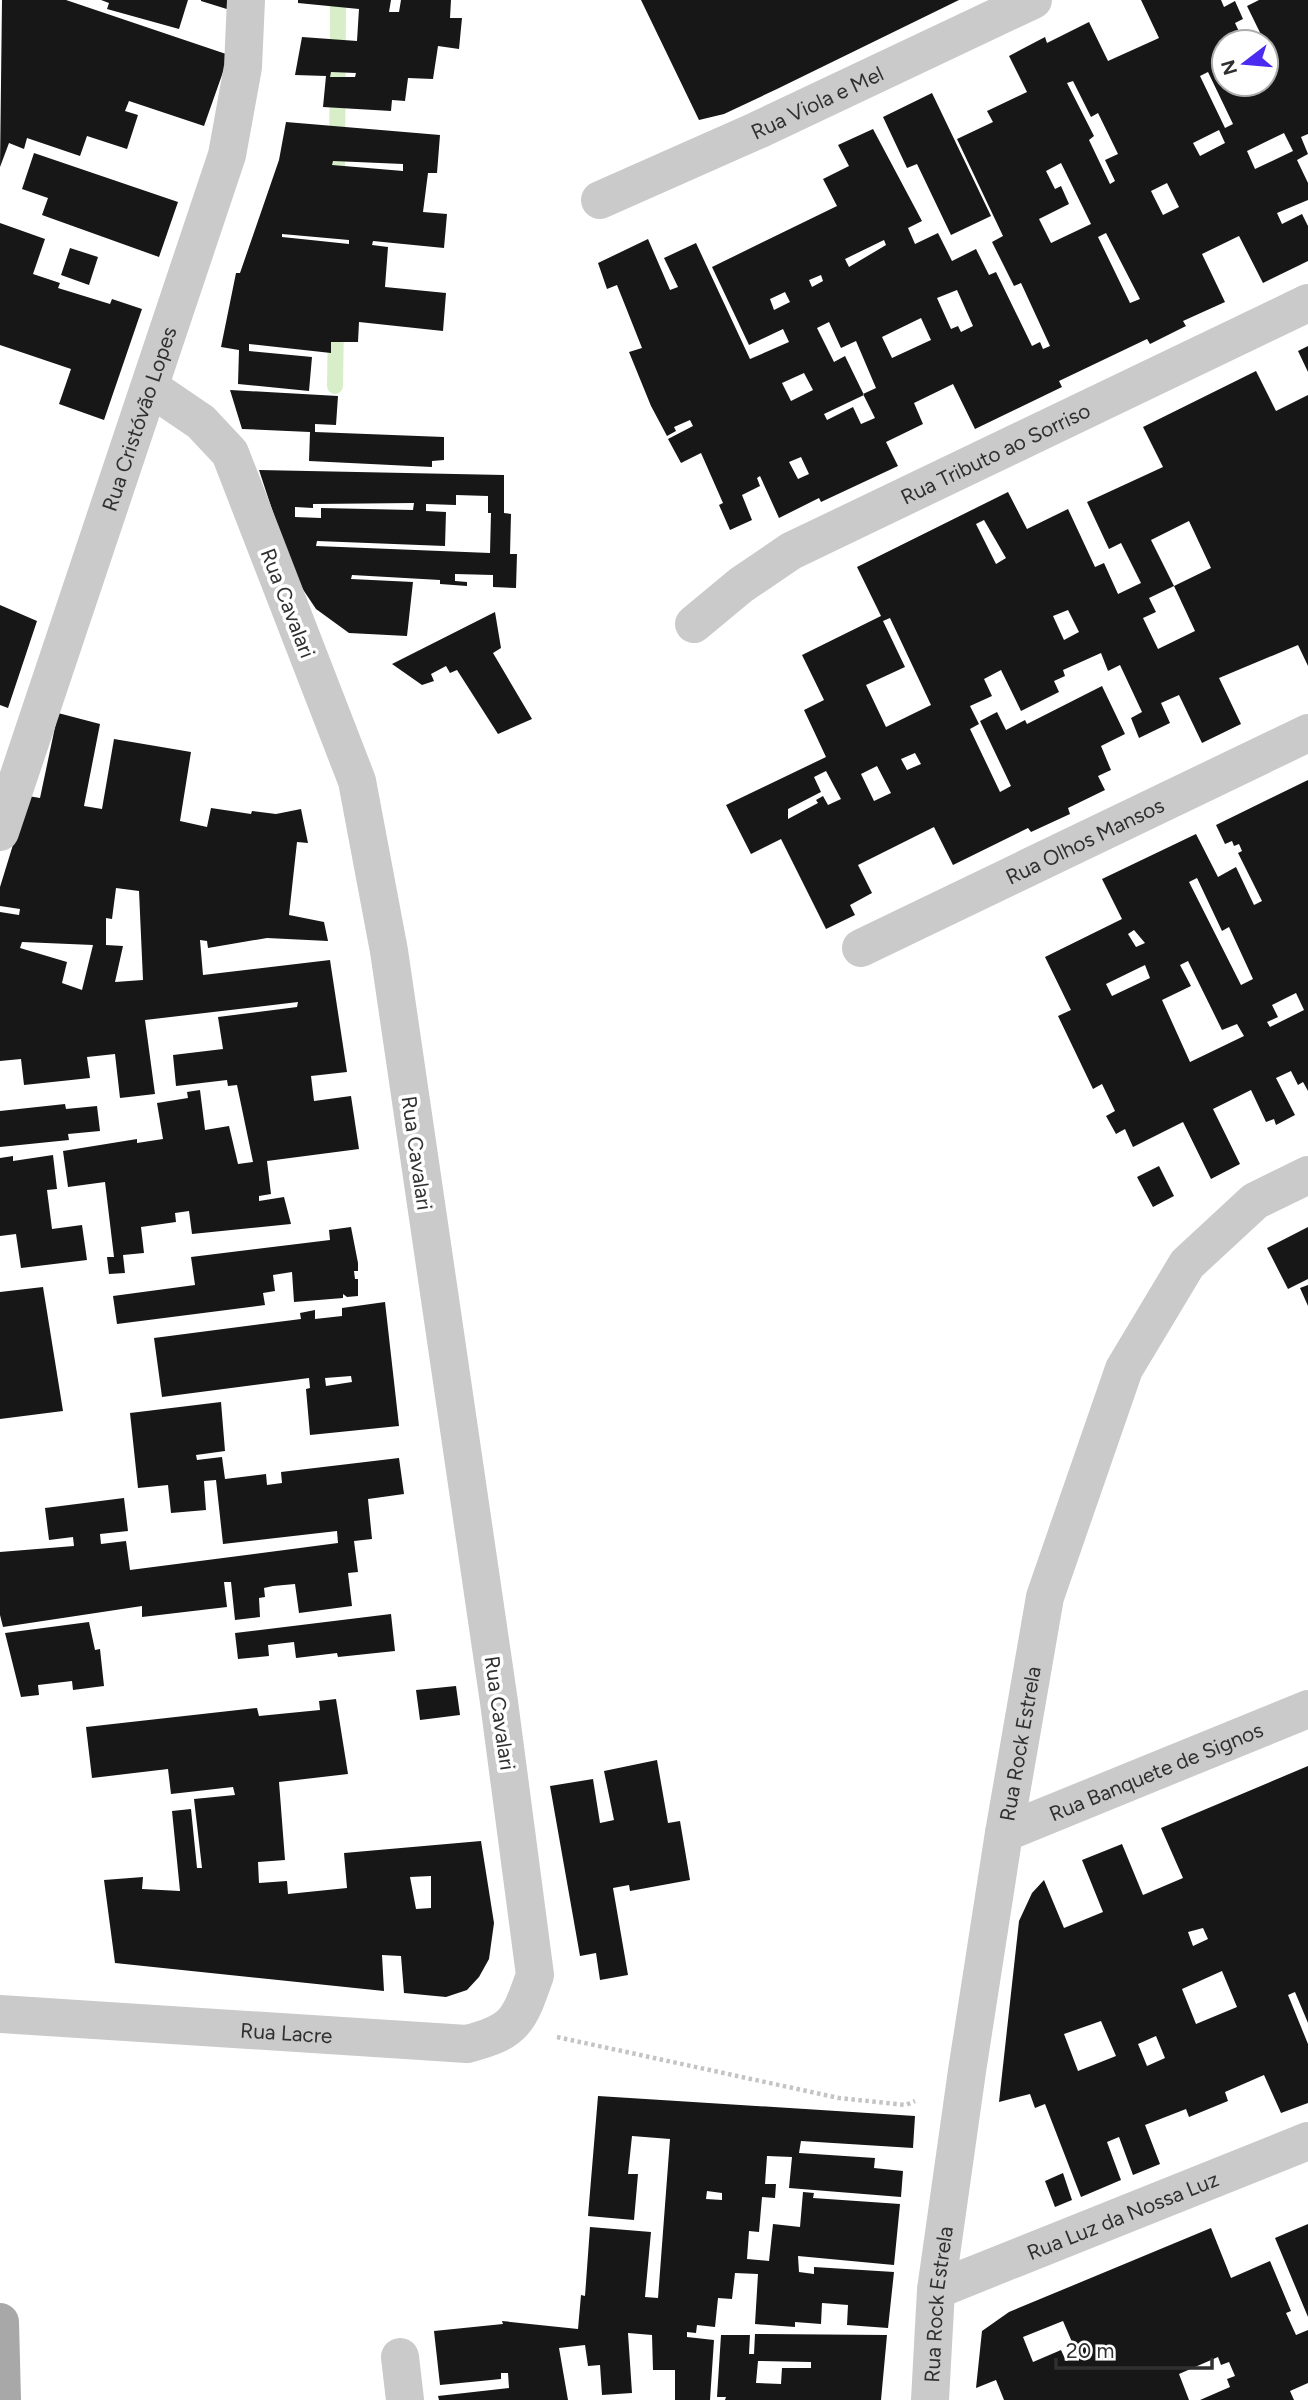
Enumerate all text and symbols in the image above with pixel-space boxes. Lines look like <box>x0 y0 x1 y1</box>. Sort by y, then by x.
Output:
north arrow <box>1210 28 1280 98</box>
text: N <box>1216 57 1242 78</box>
street label: Rua Viola e Mel <box>747 60 887 144</box>
street label: Rua Cristóvão Lopes <box>96 323 181 514</box>
street label: Rua Tributo ao Sorriso <box>896 397 1094 509</box>
street label: Rua Cavalari <box>256 545 320 661</box>
street label: Rua Olhos Mansos <box>1001 792 1168 889</box>
street label: Rua Cavalari <box>397 1094 437 1212</box>
street label: Rua Cavalari <box>480 1654 520 1772</box>
street label: Rua Rock Estrela <box>994 1664 1045 1823</box>
street label: Rua Banquete de Signos <box>1045 1716 1266 1826</box>
street label: Rua Lacre <box>240 2017 333 2048</box>
street label: Rua Luz da Nossa Luz <box>1023 2166 1222 2265</box>
street label: Rua Rock Estrela <box>918 2225 957 2383</box>
scale bar <box>1056 2326 1212 2370</box>
text: 20 m <box>1066 2338 1114 2363</box>

